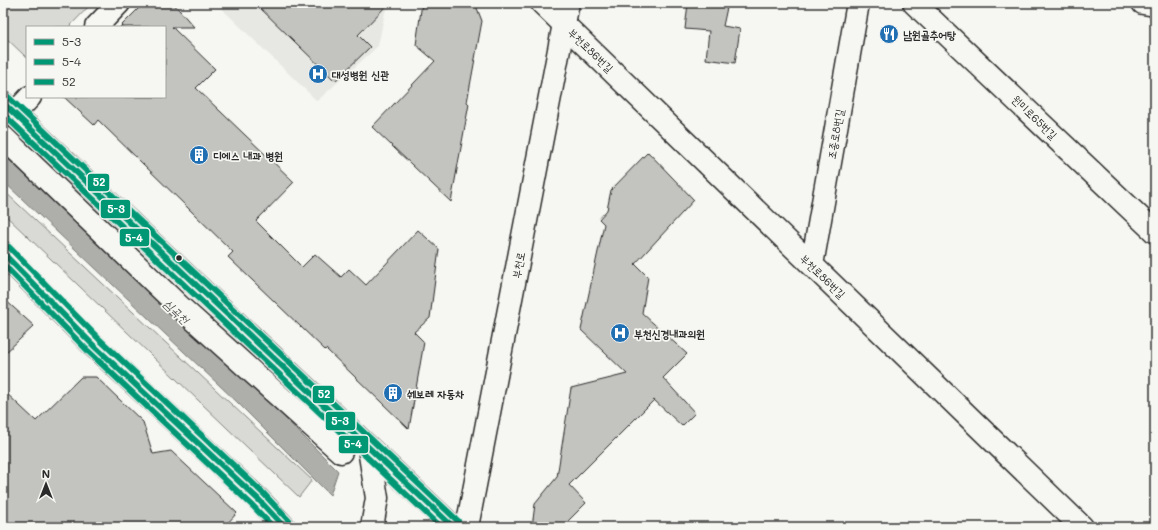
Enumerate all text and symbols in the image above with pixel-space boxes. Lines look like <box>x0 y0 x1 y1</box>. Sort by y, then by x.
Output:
restaurant icon: 남원골추어탕 <box>878 23 900 45</box>
street label: 부천로86번길 <box>565 25 617 75</box>
legend <box>26 26 166 98</box>
place label: 남원골추어탕 <box>903 27 956 42</box>
text: 5-3 <box>62 33 81 49</box>
text: 5-4 <box>62 53 81 69</box>
hospital icon: 대성병원 신관 <box>307 63 329 85</box>
place label: 대성병원 신관 <box>332 67 389 82</box>
text: 52 <box>62 73 76 89</box>
street label: 원미로65번길 <box>1009 92 1061 142</box>
street label: 조종로8번길 <box>823 107 847 160</box>
building icon: 디에스 내과 병원 <box>188 144 210 166</box>
place label: 디에스 내과 병원 <box>213 148 283 163</box>
line badge: 52 <box>87 173 110 192</box>
text: 52 <box>93 174 105 189</box>
line badge: 5-3 <box>100 199 131 219</box>
text: 5-3 <box>107 201 125 216</box>
line badge: 5-4 <box>119 228 150 247</box>
text: 5-4 <box>125 230 143 245</box>
street label: 부천로 <box>508 250 528 279</box>
street label: 부천로86번길 <box>797 251 849 301</box>
unlabelled marker <box>174 253 184 263</box>
water label: 심곡천 <box>161 295 194 328</box>
hospital icon: 부천신경내과의원 <box>609 322 631 344</box>
place label: 부천신경내과의원 <box>634 326 705 341</box>
building icon: 쉐보레 자동차 <box>382 382 404 404</box>
line badge: 52 <box>312 385 335 404</box>
text: 52 <box>318 386 330 401</box>
place label: 쉐보레 자동차 <box>407 386 464 401</box>
line badge: 5-3 <box>325 411 356 431</box>
text: 5-3 <box>331 413 349 428</box>
line badge: 5-4 <box>338 435 369 454</box>
text: 5-4 <box>344 436 362 451</box>
north arrow <box>26 464 66 504</box>
text: N <box>42 466 50 481</box>

